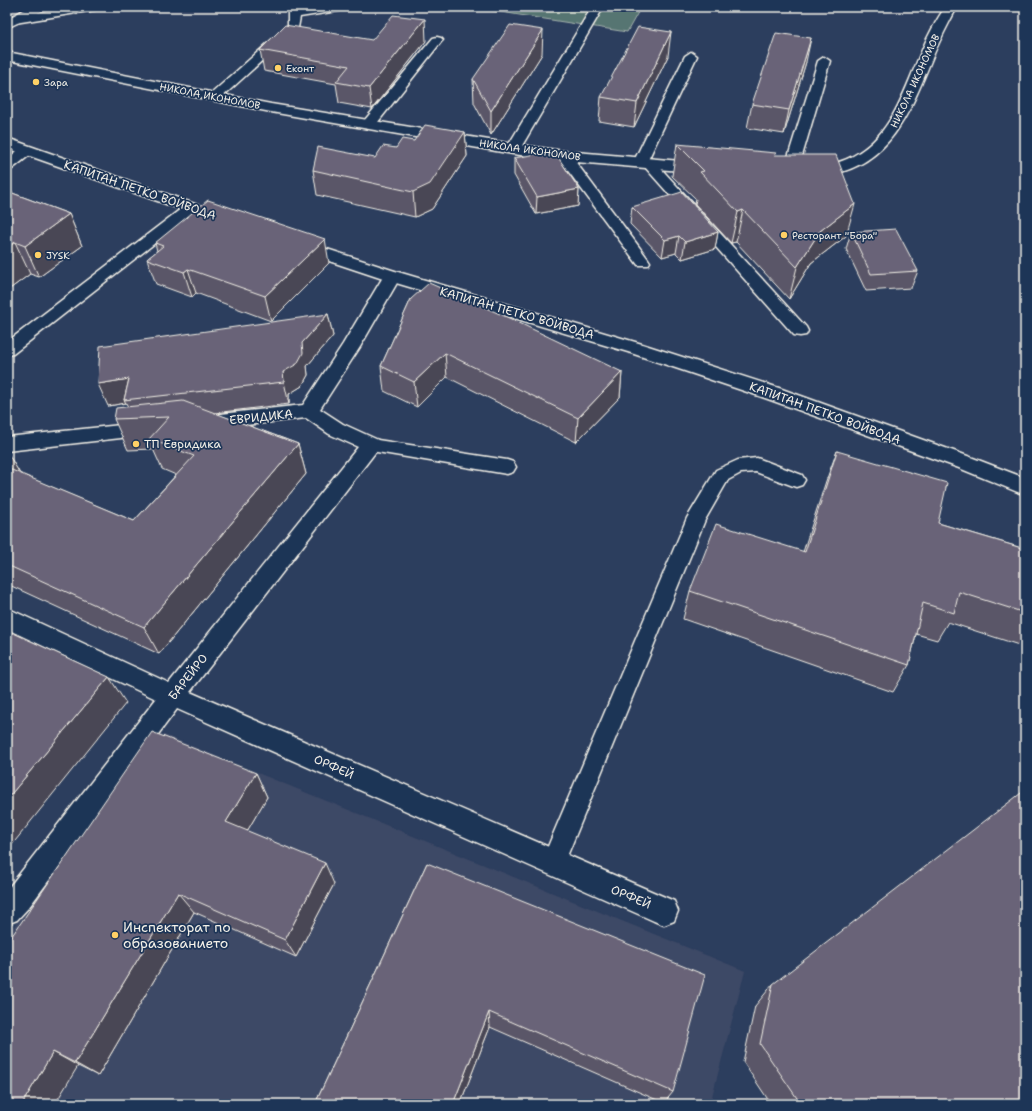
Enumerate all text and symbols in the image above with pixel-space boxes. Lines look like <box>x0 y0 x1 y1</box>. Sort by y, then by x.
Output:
street label: НИКОЛА ИКОНОМОВ <box>887 32 943 130</box>
place label: Еконт <box>286 62 315 75</box>
marker: Еконт <box>273 63 283 73</box>
place label: Зара <box>44 76 69 89</box>
marker: Зара <box>31 77 41 87</box>
street label: НИКОЛА ИКОНОМОВ <box>159 80 262 112</box>
street label: НИКОЛА ИКОНОМОВ <box>478 136 582 164</box>
street label: КАПИТАН ПЕТКО ВОЙВОДА <box>62 156 218 224</box>
place label: Ресторант "Бора" <box>792 229 877 242</box>
marker: Ресторант "Бора" <box>779 230 789 240</box>
place label: JYSK <box>46 249 70 262</box>
marker: JYSK <box>33 250 43 260</box>
street label: КАПИТАН ПЕТКО ВОЙВОДА <box>438 283 596 343</box>
street label: КАПИТАН ПЕТКО ВОЙВОДА <box>747 378 903 448</box>
street label: ЕВРИДИКА <box>228 406 294 428</box>
place label: ТП Евридика <box>144 436 221 452</box>
marker: ТП Евридика <box>131 439 141 449</box>
street label: БАРЕЙРО <box>165 651 211 703</box>
street label: ОРФЕЙ <box>311 751 357 783</box>
street label: ОРФЕЙ <box>608 881 654 913</box>
place label: Инспекторат по образованието <box>123 918 231 952</box>
marker: Инспекторат по образованието <box>110 930 120 940</box>

